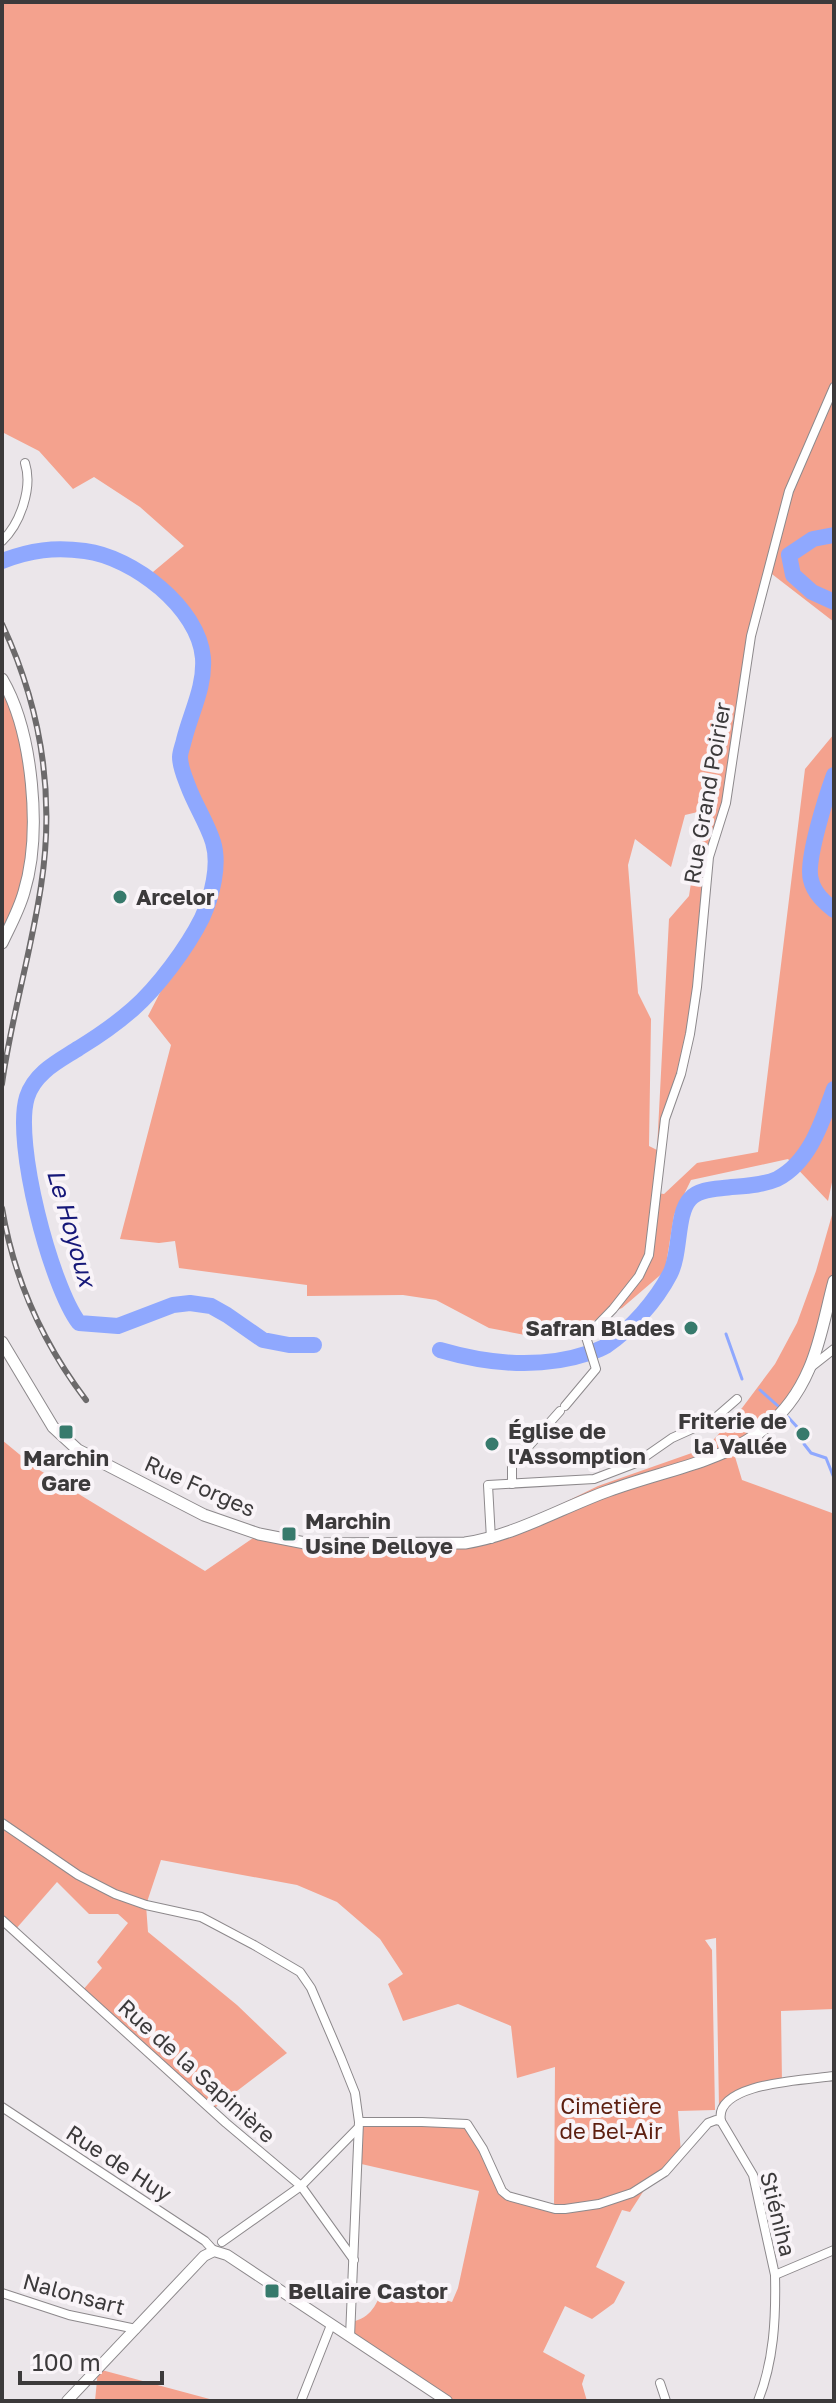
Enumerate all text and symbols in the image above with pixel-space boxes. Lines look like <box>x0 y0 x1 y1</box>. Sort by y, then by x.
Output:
street label: Rue Grand Poirier <box>677 700 736 886</box>
place label: Arcelor <box>136 883 215 910</box>
marker: Arcelor <box>111 888 129 906</box>
water label: Le Hoyoux <box>41 1166 104 1293</box>
place label: Safran Blades <box>525 1314 675 1341</box>
marker: Safran Blades <box>682 1319 700 1337</box>
place label: Friterie de la Vallée <box>678 1407 787 1459</box>
place label: Église de l'Assomption <box>508 1417 646 1469</box>
marker: Marchin Gare <box>57 1423 75 1441</box>
marker: Friterie de la Vallée <box>794 1425 812 1443</box>
marker: Église de l'Assomption <box>483 1435 501 1453</box>
place label: Marchin Gare <box>23 1444 109 1496</box>
street label: Rue Forges <box>141 1449 260 1522</box>
place label: Marchin Usine Delloye <box>305 1507 453 1559</box>
marker: Marchin Usine Delloye <box>280 1525 298 1543</box>
street label: Rue de la Sapinière <box>113 1993 281 2148</box>
park label: Cimetière de Bel-Air <box>559 2092 663 2144</box>
street label: Rue de Huy <box>62 2119 177 2207</box>
street label: Stiéniha <box>755 2169 802 2259</box>
street label: Nalonsart <box>20 2267 128 2320</box>
place label: Bellaire Castor <box>288 2277 448 2304</box>
marker: Bellaire Castor <box>263 2282 281 2300</box>
scale bar <box>20 2335 162 2385</box>
text: 100 m <box>32 2347 101 2376</box>

